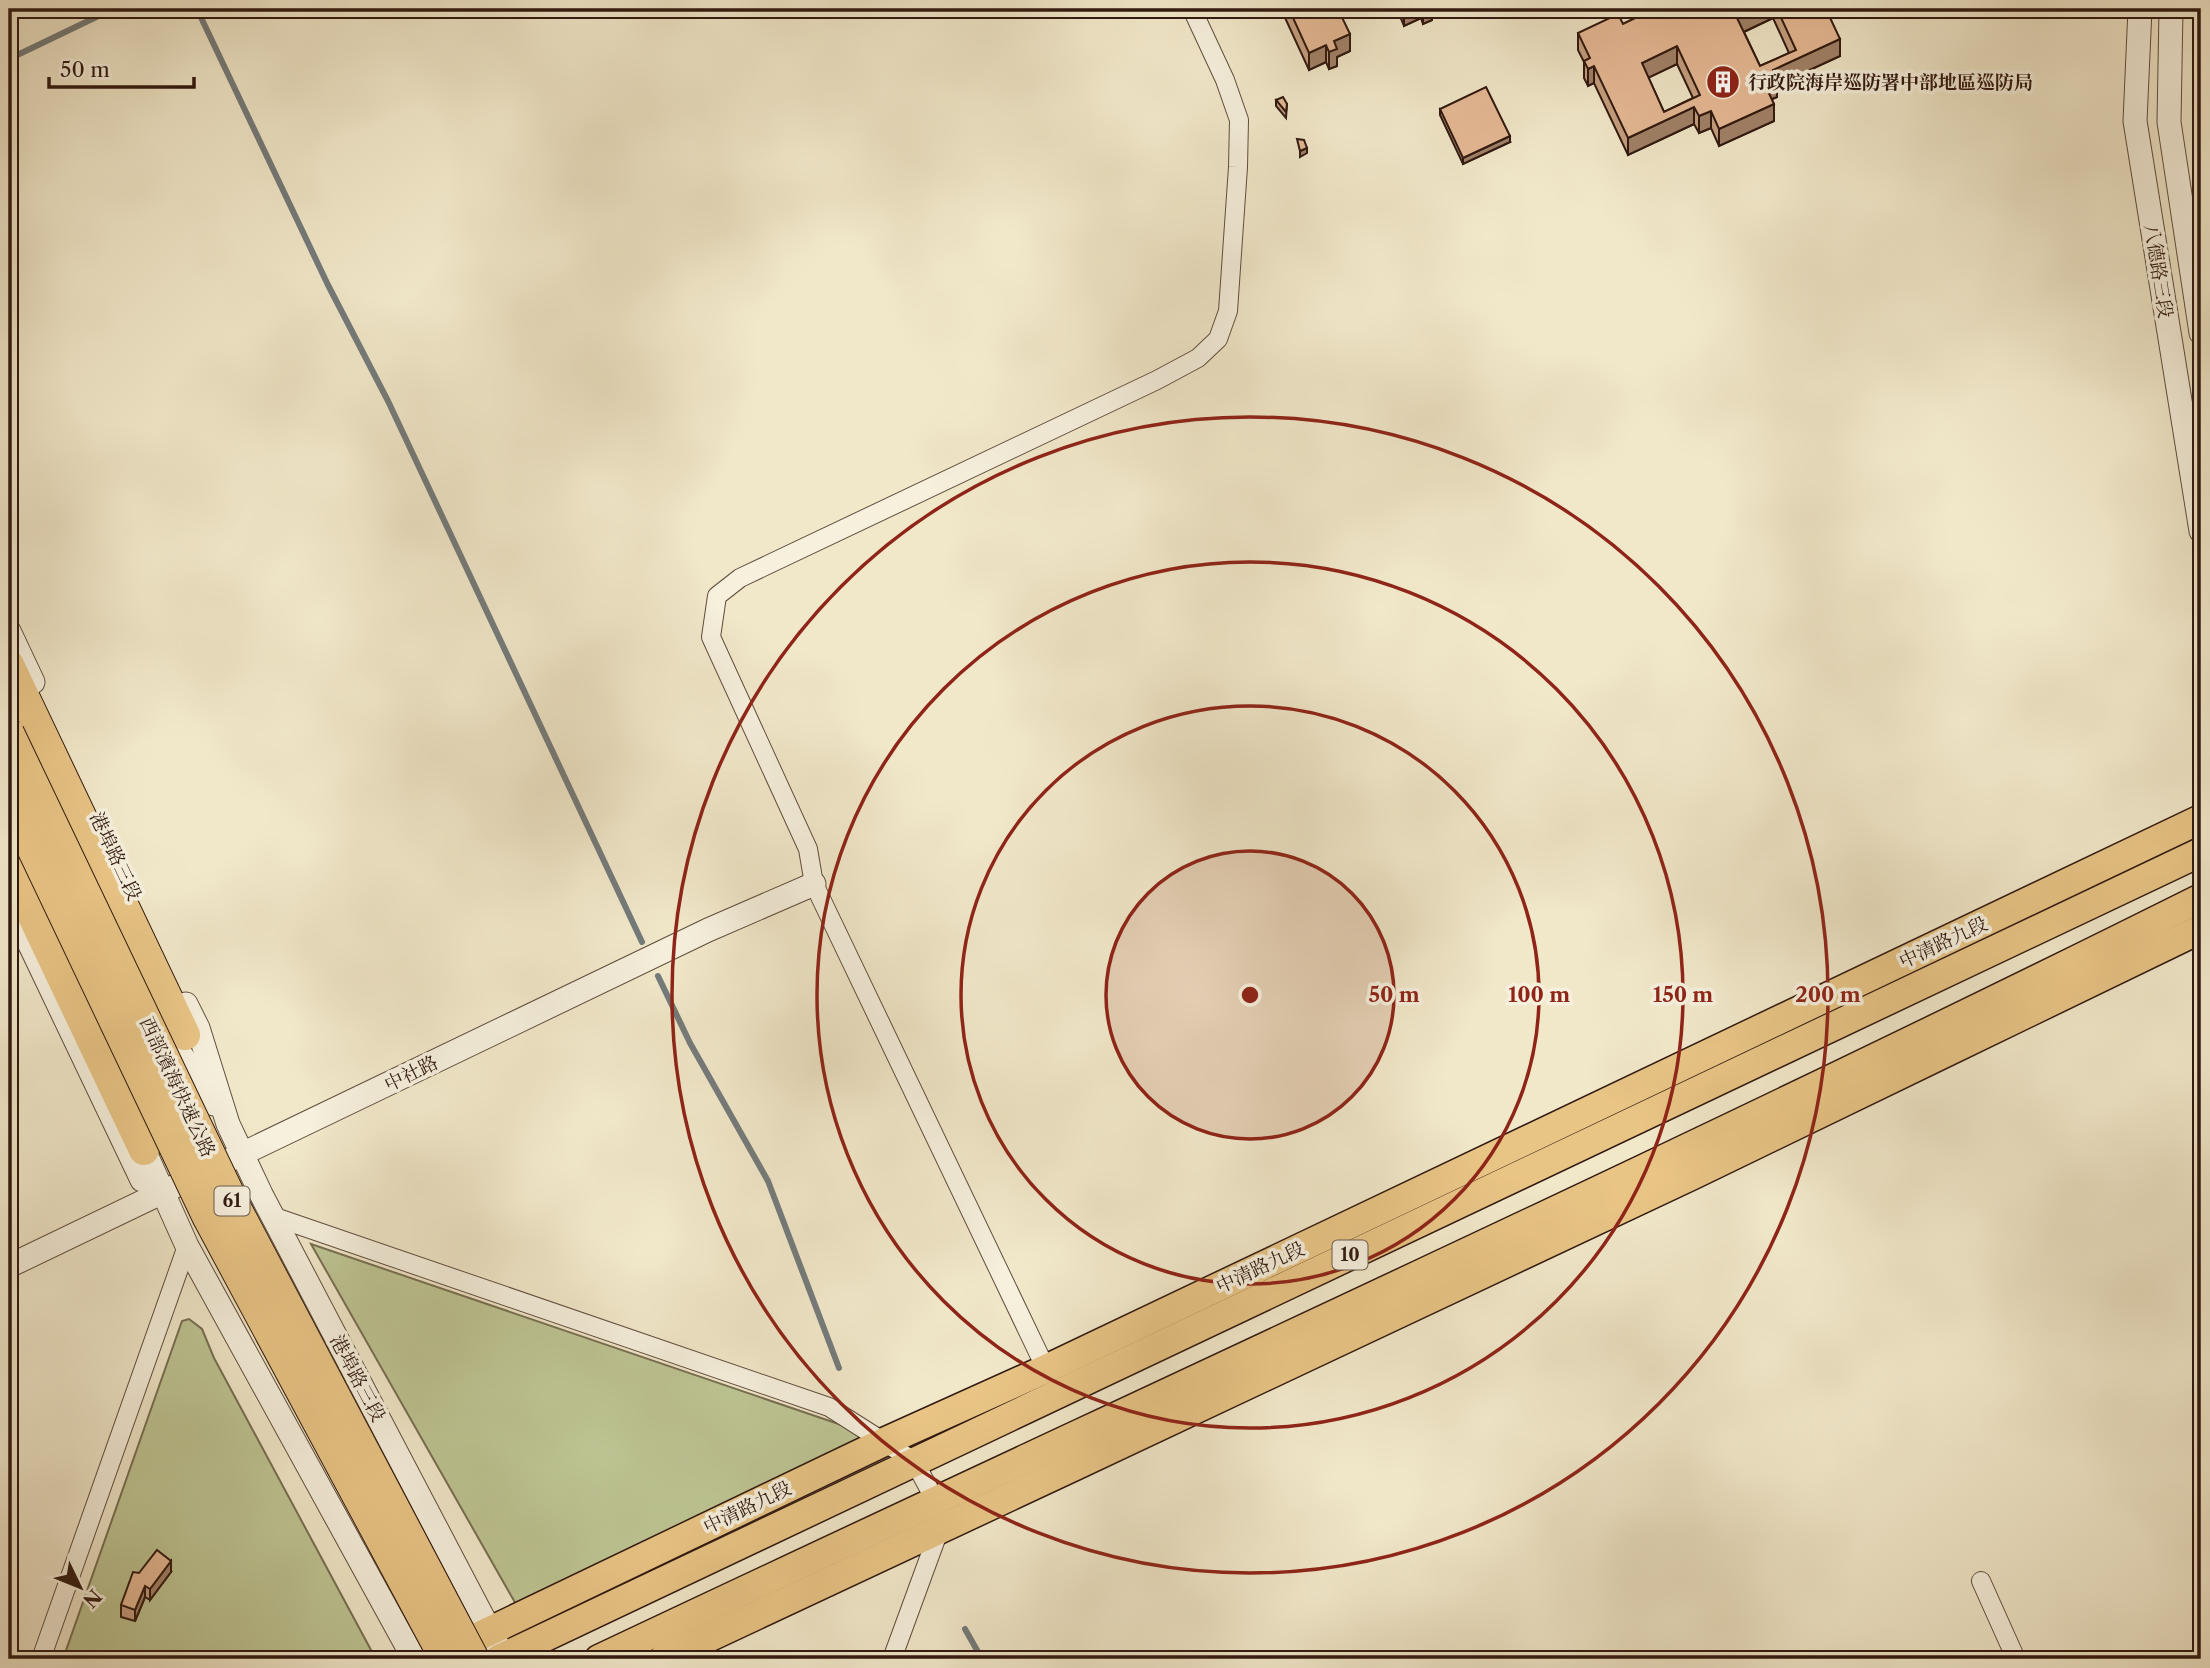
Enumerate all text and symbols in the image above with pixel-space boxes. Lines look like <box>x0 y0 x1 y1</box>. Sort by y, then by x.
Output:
scale bar <box>49 46 194 90</box>
text: 50 m <box>60 57 110 82</box>
building icon: 行政院海岸巡防署中部地區巡防局 <box>1704 63 1742 101</box>
place label: 行政院海岸巡防署中部地區巡防局 <box>1748 71 2033 94</box>
street label: 八德路三段 <box>2140 222 2177 320</box>
street label: 港埠路三段 <box>85 808 146 904</box>
street label: 中清路九段 <box>1895 912 1991 973</box>
text: 50 m <box>1368 982 1420 1007</box>
text: 100 m <box>1508 982 1570 1007</box>
text: 150 m <box>1653 982 1713 1007</box>
text: 200 m <box>1795 982 1861 1007</box>
centre of rings <box>1238 983 1262 1007</box>
street label: 西部濱海快速公路 <box>135 1013 220 1161</box>
street label: 中社路 <box>381 1051 442 1096</box>
road number: 61 <box>215 1186 250 1216</box>
street label: 中清路九段 <box>1212 1237 1308 1298</box>
road number: 10 <box>1332 1240 1368 1270</box>
street label: 港埠路三段 <box>325 1331 390 1426</box>
street label: 中清路九段 <box>699 1476 795 1539</box>
north arrow <box>46 1552 116 1622</box>
text: N <box>78 1584 106 1612</box>

